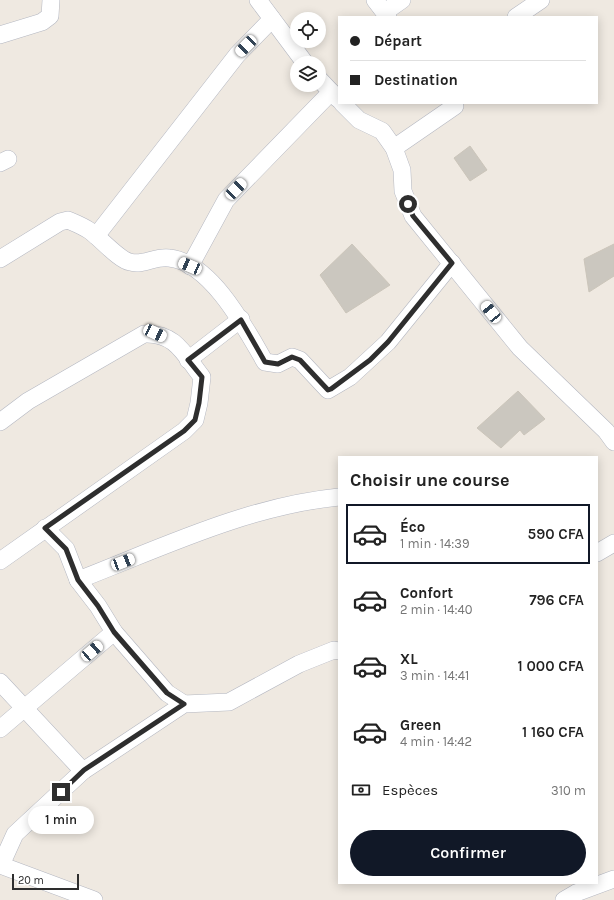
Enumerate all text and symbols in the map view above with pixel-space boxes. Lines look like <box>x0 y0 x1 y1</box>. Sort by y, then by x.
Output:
map controls <box>290 12 326 92</box>
button: locate <box>290 12 326 48</box>
text: Départ <box>374 32 422 50</box>
car <box>233 33 259 59</box>
button: layers <box>290 56 326 92</box>
text: Destination <box>374 71 458 89</box>
car <box>223 176 249 202</box>
route start <box>399 195 417 213</box>
car <box>177 256 203 276</box>
car <box>479 299 503 325</box>
car <box>142 322 168 344</box>
text: Choisir une course <box>350 469 509 491</box>
icon: car <box>352 516 388 552</box>
text: Éco <box>400 518 425 536</box>
text: 590 CFA <box>528 525 584 543</box>
text: 1 min · 14:39 <box>400 536 470 551</box>
car <box>110 552 136 572</box>
icon: car <box>352 582 388 618</box>
text: Confort <box>400 584 453 602</box>
text: 796 CFA <box>529 591 584 609</box>
text: 2 min · 14:40 <box>400 602 473 617</box>
car <box>79 639 105 663</box>
icon: car <box>352 648 388 684</box>
text: XL <box>400 650 418 668</box>
text: 1 000 CFA <box>518 657 584 675</box>
text: 3 min · 14:41 <box>400 668 469 683</box>
icon: car <box>352 714 388 750</box>
text: Green <box>400 716 441 734</box>
text: 1 160 CFA <box>522 723 584 741</box>
text: 4 min · 14:42 <box>400 734 472 749</box>
icon: cash <box>350 779 372 801</box>
text: Espèces <box>382 781 438 799</box>
route end <box>52 783 70 801</box>
text: 310 m <box>551 783 586 798</box>
callout: 1 min <box>28 806 94 834</box>
text: 1 min <box>45 812 77 827</box>
button: Confirmer <box>350 830 586 876</box>
scale bar <box>12 872 79 891</box>
text: 20 m <box>18 874 44 887</box>

